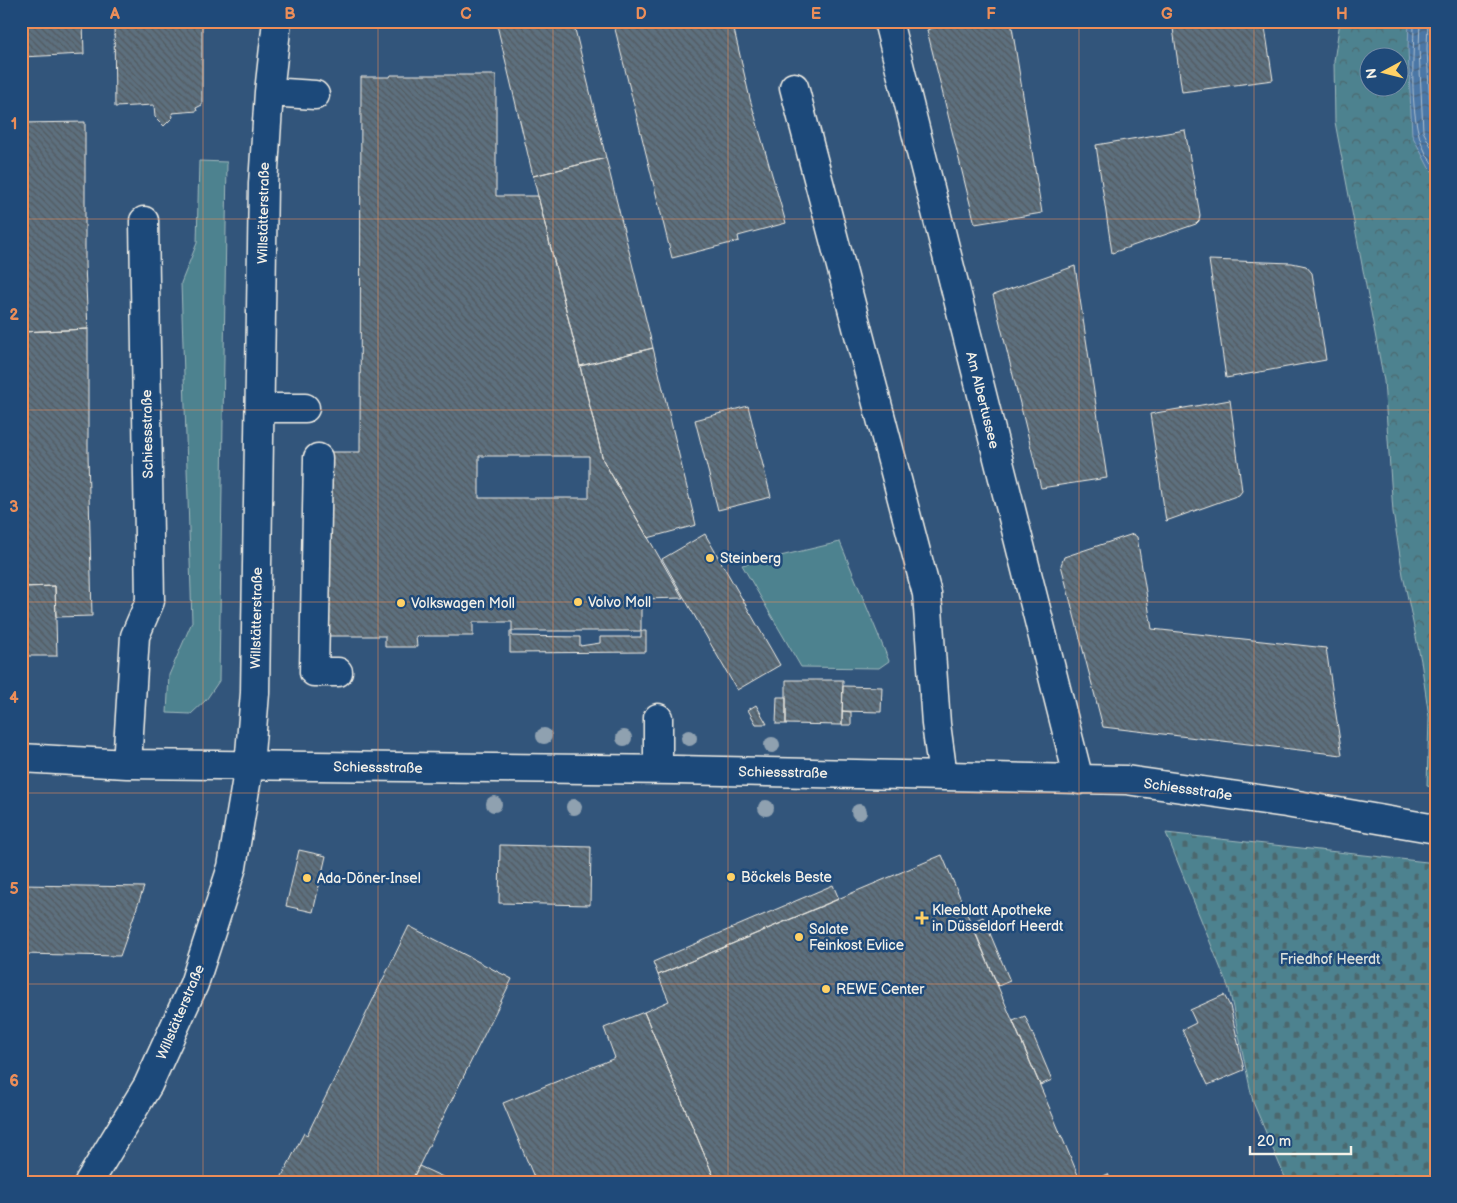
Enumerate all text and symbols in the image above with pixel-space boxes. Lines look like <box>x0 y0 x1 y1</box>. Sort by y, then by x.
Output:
text: A <box>109 5 120 24</box>
text: B <box>284 5 296 24</box>
text: C <box>460 5 472 24</box>
text: D <box>635 5 647 24</box>
text: E <box>811 5 821 24</box>
text: F <box>986 5 996 24</box>
text: G <box>1161 5 1173 24</box>
text: H <box>1336 5 1348 24</box>
north arrow <box>1360 48 1410 98</box>
text: N <box>1363 67 1381 80</box>
text: 1 <box>11 115 17 134</box>
street label: Willstätterstraße <box>254 162 273 264</box>
text: 2 <box>9 306 19 325</box>
street label: Am Albertussee <box>962 350 1003 450</box>
street label: Schiessstraße <box>138 389 157 479</box>
text: 3 <box>9 498 19 517</box>
place label: Steinberg <box>720 550 781 567</box>
marker: Steinberg <box>704 552 716 564</box>
street label: Willstätterstraße <box>247 567 266 669</box>
place label: Volvo Moll <box>588 594 651 611</box>
place label: Volkswagen Moll <box>411 595 515 612</box>
marker: Volvo Moll <box>572 596 584 608</box>
marker: Volkswagen Moll <box>395 597 407 609</box>
text: 4 <box>9 689 19 708</box>
street label: Schiessstraße <box>333 758 423 777</box>
street label: Schiessstraße <box>738 763 828 782</box>
street label: Schiessstraße <box>1143 775 1233 804</box>
place label: Böckels Beste <box>741 869 832 886</box>
place label: Ada-Döner-Insel <box>317 870 421 887</box>
marker: Böckels Beste <box>725 871 737 883</box>
marker: Ada-Döner-Insel <box>301 872 313 884</box>
text: 5 <box>9 880 19 899</box>
place label: Kleeblatt Apotheke in Düsseldorf Heerdt <box>932 902 1064 935</box>
marker: Kleeblatt Apotheke in Düsseldorf Heerdt <box>916 912 928 924</box>
place label: Salate Feinkost Evlice <box>809 921 904 954</box>
marker: Salate Feinkost Evlice <box>793 931 805 943</box>
park label: Friedhof Heerdt <box>1280 951 1381 968</box>
street label: Willstätterstraße <box>153 962 208 1062</box>
place label: REWE Center <box>836 981 925 998</box>
marker: REWE Center <box>820 983 832 995</box>
text: 6 <box>9 1072 19 1091</box>
scale bar <box>1250 1123 1351 1155</box>
text: 20 m <box>1257 1132 1291 1151</box>

